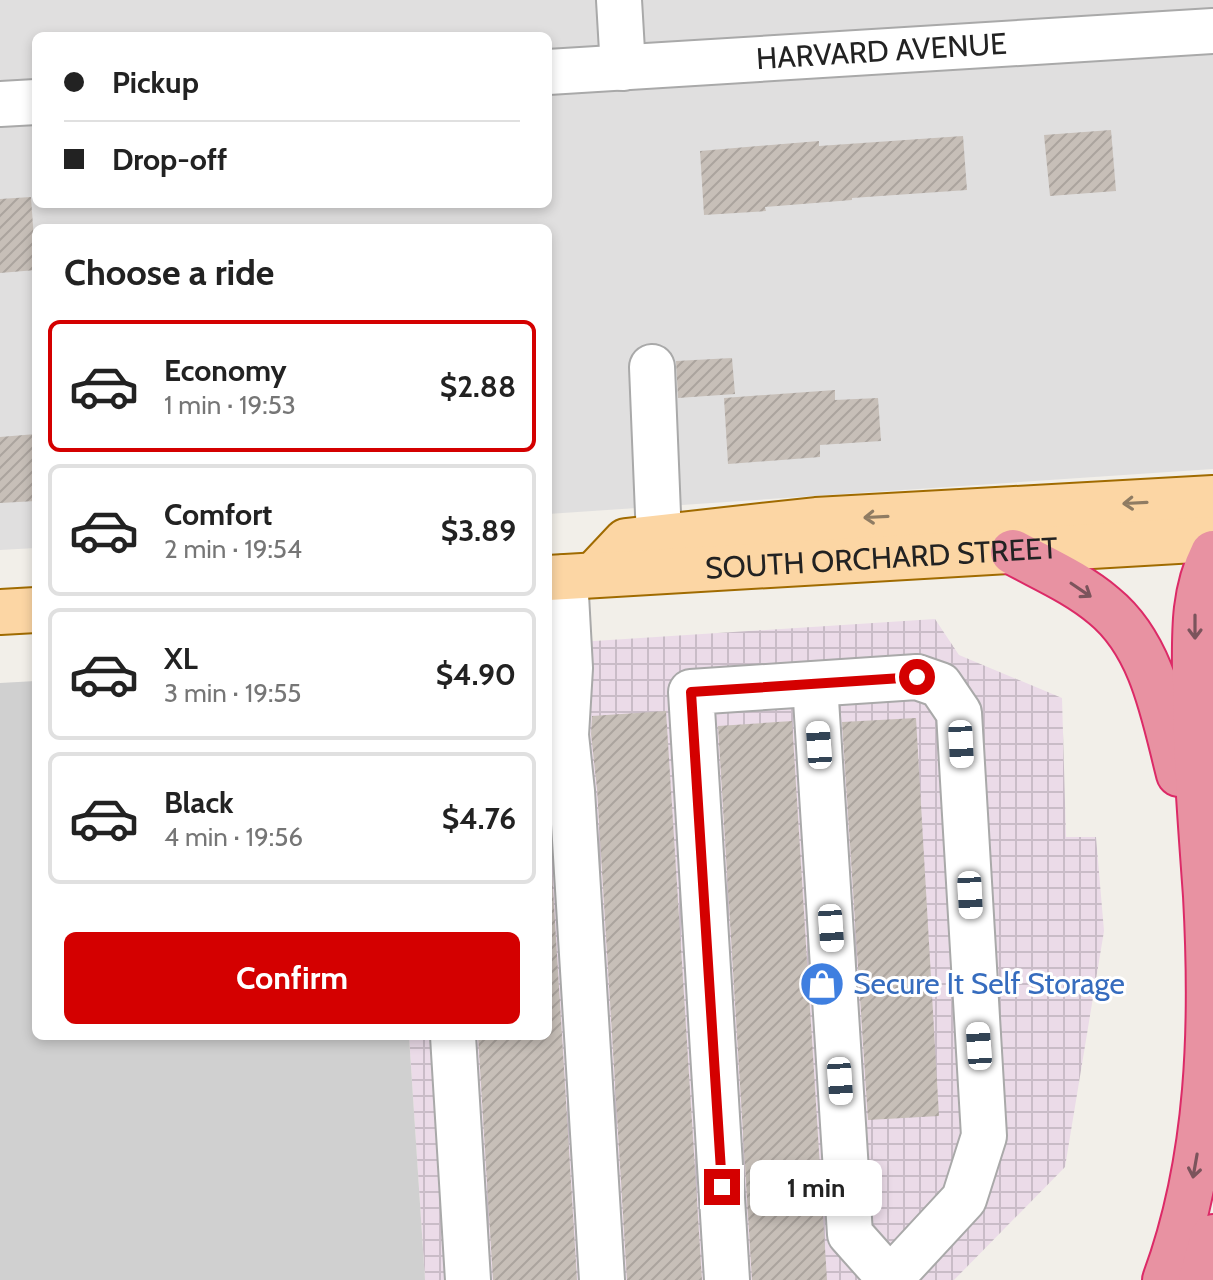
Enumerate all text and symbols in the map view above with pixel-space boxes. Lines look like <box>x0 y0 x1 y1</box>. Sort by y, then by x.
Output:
street label: HARVARD AVENUE <box>755 25 1008 77</box>
text: Pickup <box>112 64 199 101</box>
text: Drop-off <box>112 141 227 178</box>
text: Choose a ride <box>64 250 274 294</box>
icon: car <box>68 350 140 422</box>
text: Economy <box>164 352 287 389</box>
text: $2.88 <box>440 368 516 405</box>
text: 1 min · 19:53 <box>164 389 296 421</box>
icon: car <box>68 494 140 566</box>
one-way arrow <box>1122 495 1149 510</box>
text: Comfort <box>164 496 272 533</box>
one-way arrow <box>863 510 890 525</box>
text: $3.89 <box>441 512 516 549</box>
street label: SOUTH ORCHARD STREET <box>704 529 1059 587</box>
text: 2 min · 19:54 <box>164 533 302 565</box>
one-way arrow <box>1069 582 1091 598</box>
one-way arrow <box>1187 613 1203 640</box>
icon: car <box>68 638 140 710</box>
text: XL <box>164 640 198 677</box>
text: $4.90 <box>436 656 516 693</box>
route start <box>899 659 935 695</box>
text: 3 min · 19:55 <box>164 677 301 709</box>
car <box>948 719 974 769</box>
car <box>805 720 833 770</box>
icon: car <box>68 782 140 854</box>
text: Black <box>164 784 234 821</box>
text: $4.76 <box>442 800 516 837</box>
text: 4 min · 19:56 <box>164 821 303 853</box>
car <box>957 870 983 920</box>
car <box>817 903 845 953</box>
button: Confirm <box>64 932 520 1024</box>
shop icon: Secure It Self Storage <box>798 960 846 1008</box>
place label: Secure It Self Storage <box>853 965 1125 1002</box>
car <box>965 1021 993 1071</box>
car <box>826 1056 854 1106</box>
one-way arrow <box>1186 1153 1201 1178</box>
callout: 1 min <box>750 1159 882 1215</box>
route end <box>704 1169 740 1205</box>
text: 1 min <box>787 1172 845 1204</box>

